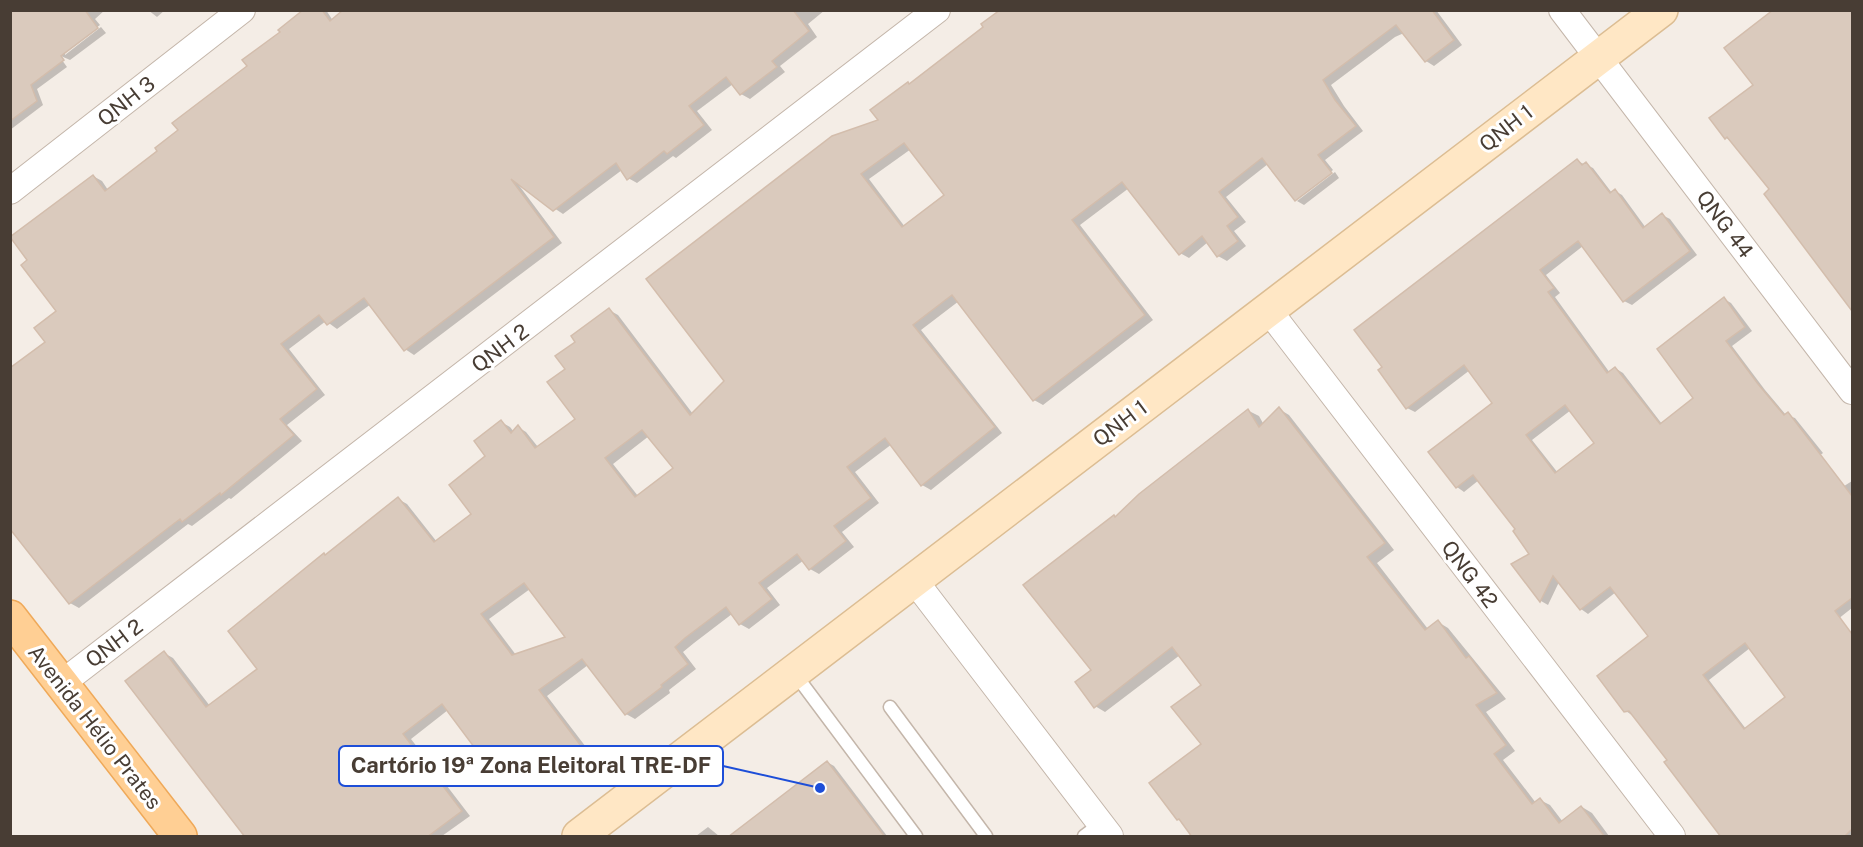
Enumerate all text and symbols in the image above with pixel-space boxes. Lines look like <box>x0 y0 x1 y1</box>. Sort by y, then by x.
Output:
street label: QNH 3 <box>92 71 160 131</box>
street label: QNH 1 <box>1474 99 1538 157</box>
street label: QNG 44 <box>1691 185 1759 263</box>
street label: QNH 2 <box>466 318 534 378</box>
street label: QNH 1 <box>1088 395 1152 451</box>
street label: QNG 42 <box>1437 535 1503 613</box>
street label: QNH 2 <box>80 613 148 673</box>
street label: Avenida Hélio Prates <box>23 640 167 814</box>
callout: Cartório 19ª Zona Eleitoral TRE-DF <box>339 746 723 786</box>
text: Cartório 19ª Zona Eleitoral TRE-DF <box>351 752 711 778</box>

